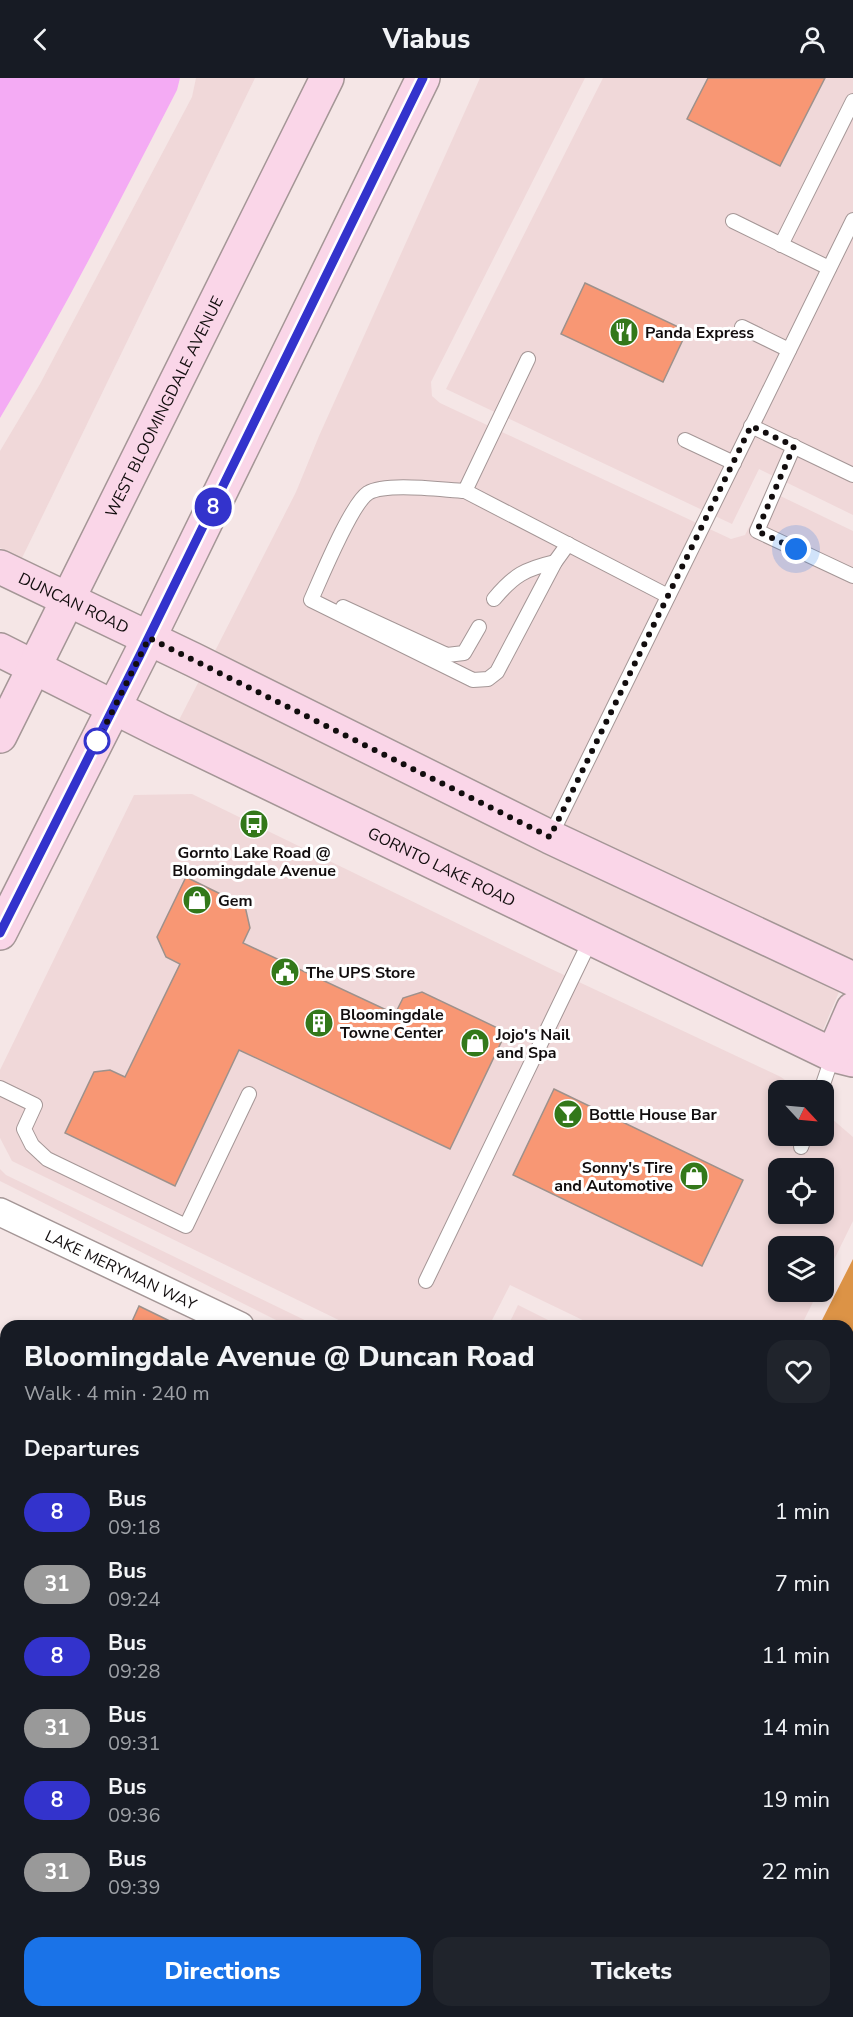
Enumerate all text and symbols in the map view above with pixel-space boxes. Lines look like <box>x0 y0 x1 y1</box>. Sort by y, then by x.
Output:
text: Viabus <box>383 21 470 58</box>
icon: back <box>24 23 57 56</box>
icon: person <box>796 23 829 56</box>
street label: WEST BLOOMINGDALE AVENUE <box>100 293 229 521</box>
restaurant icon: Panda Express <box>608 316 640 348</box>
place label: Panda Express <box>645 322 754 344</box>
line badge: 8 <box>194 488 232 526</box>
text: 8 <box>207 493 219 521</box>
your location <box>781 534 811 564</box>
street label: DUNCAN ROAD <box>15 568 132 639</box>
unlabelled marker <box>84 728 110 754</box>
bus stop icon: Gornto Lake Road @ Bloomingdale Avenue <box>238 808 270 840</box>
street label: GORNTO LAKE ROAD <box>364 822 519 912</box>
place label: Gornto Lake Road @ Bloomingdale Avenue <box>172 842 336 882</box>
shop icon: Gem <box>181 884 213 916</box>
place label: Gem <box>218 890 252 912</box>
public building icon: The UPS Store <box>269 956 301 988</box>
place label: The UPS Store <box>306 962 415 984</box>
place label: Bloomingdale Towne Center <box>340 1004 444 1044</box>
building icon: Bloomingdale Towne Center <box>303 1007 335 1039</box>
place label: Jojo's Nail and Spa <box>495 1024 570 1064</box>
shop icon: Jojo's Nail and Spa <box>459 1027 491 1059</box>
north arrow <box>768 1080 834 1146</box>
map controls <box>768 1080 834 1302</box>
bar icon: Bottle House Bar <box>552 1098 584 1130</box>
place label: Bottle House Bar <box>589 1104 717 1126</box>
place label: Sonny's Tire and Automotive <box>554 1157 673 1197</box>
button: locate <box>768 1158 834 1224</box>
shop icon: Sonny's Tire and Automotive <box>678 1160 710 1192</box>
street label: LAKE MERYMAN WAY <box>41 1225 200 1316</box>
button: layers <box>768 1236 834 1302</box>
text: Bloomingdale Avenue @ Duncan Road <box>24 1338 534 1376</box>
button: heart <box>767 1340 830 1403</box>
text: Walk · 4 min · 240 m <box>24 1380 210 1407</box>
text: Departures <box>24 1434 139 1464</box>
text: Bus <box>108 1484 147 1514</box>
text: 1 min <box>775 1497 830 1527</box>
text: 8 <box>51 1498 63 1526</box>
text: 09:18 <box>108 1514 161 1541</box>
text: Bus <box>108 1556 147 1586</box>
text: 7 min <box>775 1569 830 1599</box>
text: 31 <box>44 1570 70 1598</box>
text: 09:24 <box>108 1586 161 1613</box>
text: Bus <box>108 1628 147 1658</box>
text: 11 min <box>762 1641 830 1671</box>
text: 8 <box>51 1642 63 1670</box>
text: 09:28 <box>108 1658 161 1685</box>
text: Bus <box>108 1700 147 1730</box>
text: 14 min <box>762 1713 830 1743</box>
text: 31 <box>44 1714 70 1742</box>
text: 09:31 <box>108 1730 161 1757</box>
text: Bus <box>108 1772 147 1802</box>
text: 19 min <box>762 1785 830 1815</box>
text: 8 <box>51 1786 63 1814</box>
text: 09:36 <box>108 1802 161 1829</box>
text: Bus <box>108 1844 147 1874</box>
text: 22 min <box>762 1857 830 1887</box>
text: 31 <box>44 1858 70 1886</box>
text: 09:39 <box>108 1874 161 1901</box>
button: Directions <box>24 1937 421 2006</box>
button: Tickets <box>433 1937 830 2006</box>

